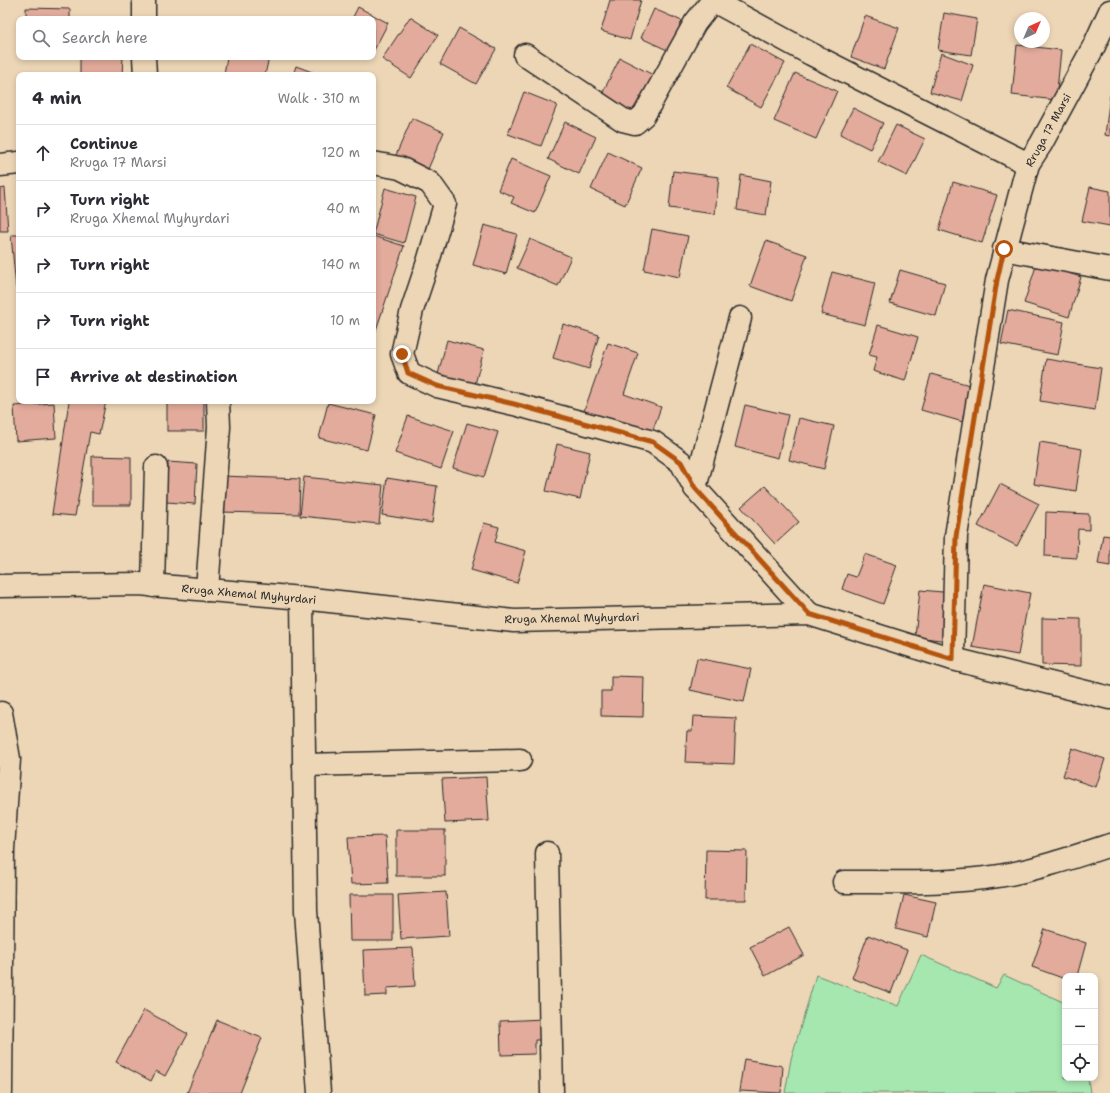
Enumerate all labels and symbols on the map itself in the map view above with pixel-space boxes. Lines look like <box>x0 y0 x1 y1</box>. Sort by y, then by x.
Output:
north arrow <box>1014 12 1050 48</box>
street label: Rruga 17 Marsi <box>1022 91 1075 170</box>
route start <box>995 240 1013 258</box>
route end <box>393 345 411 363</box>
street label: Rruga Xhemal Myhyrdari <box>181 581 317 608</box>
street label: Rruga Xhemal Myhyrdari <box>504 610 640 627</box>

